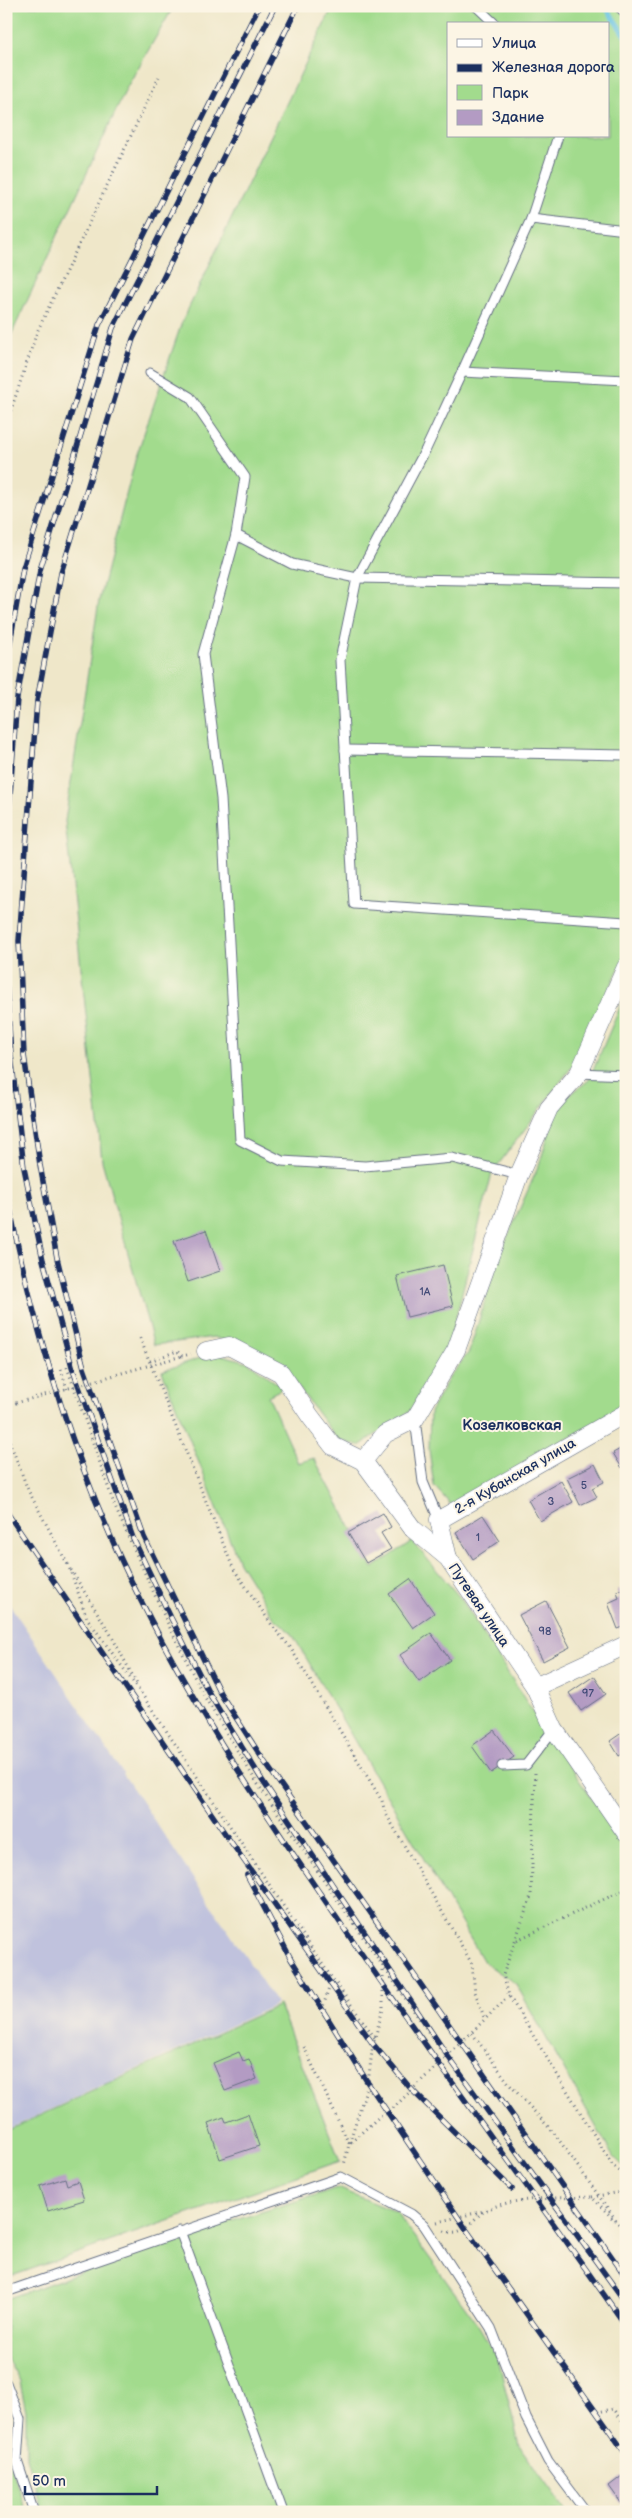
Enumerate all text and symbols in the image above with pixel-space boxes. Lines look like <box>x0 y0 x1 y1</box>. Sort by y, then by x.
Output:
legend <box>447 22 610 138</box>
text: Улица <box>492 34 537 53</box>
text: Железная дорога <box>492 58 615 77</box>
text: Парк <box>492 84 529 103</box>
text: Здание <box>492 108 544 127</box>
house number: 1А <box>420 1285 431 1298</box>
district label: Козелковская <box>462 1416 562 1435</box>
street label: 2-я Кубанская улица <box>451 1434 579 1518</box>
house number: 5 <box>581 1479 587 1492</box>
house number: 3 <box>548 1495 555 1508</box>
house number: 1 <box>476 1531 480 1544</box>
street label: Путевая улица <box>445 1560 514 1651</box>
house number: 98 <box>539 1625 551 1638</box>
house number: 97 <box>582 1687 594 1700</box>
scale bar <box>25 2463 158 2495</box>
text: 50 m <box>32 2472 66 2491</box>

